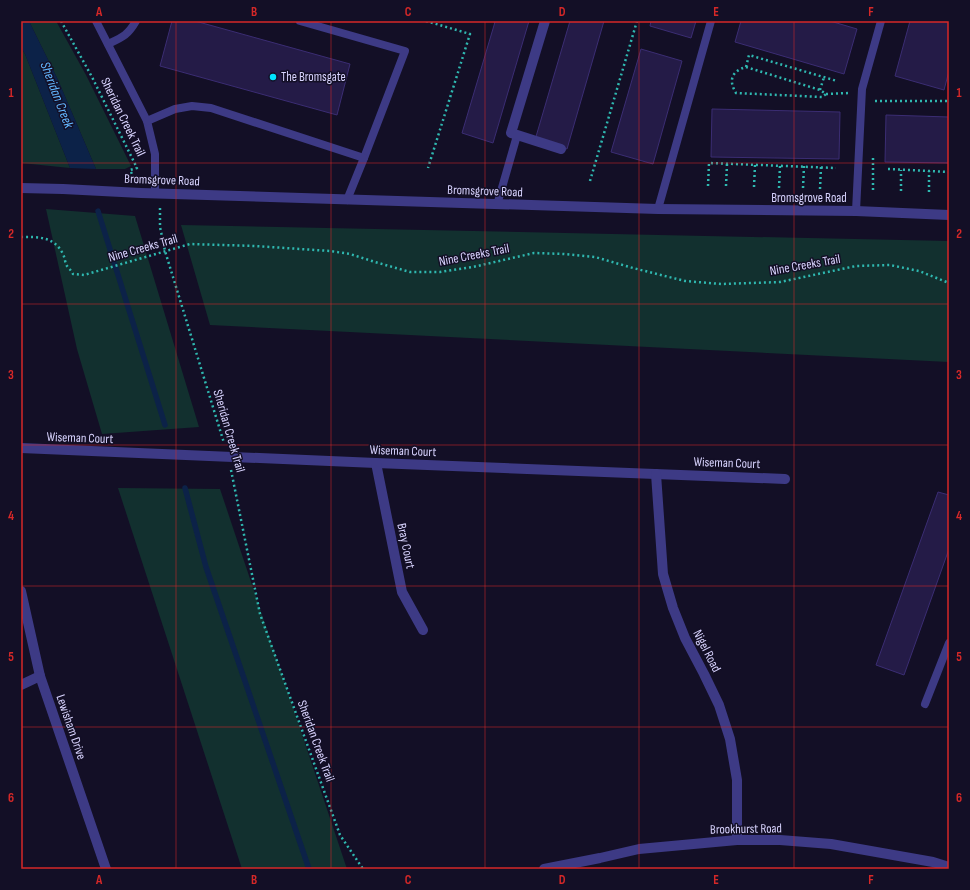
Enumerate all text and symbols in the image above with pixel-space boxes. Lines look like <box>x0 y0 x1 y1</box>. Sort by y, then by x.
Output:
text: A <box>95 4 103 20</box>
text: B <box>251 4 257 20</box>
text: C <box>405 4 412 20</box>
text: D <box>559 4 566 20</box>
text: E <box>713 4 719 20</box>
text: F <box>868 4 874 20</box>
water label: Sheridan Creek <box>37 59 78 131</box>
place label: The Bromsgate <box>281 69 346 85</box>
marker: The Bromsgate <box>268 72 278 82</box>
street label: Sheridan Creek Trail <box>97 75 149 159</box>
text: 1 <box>8 85 14 101</box>
text: 1 <box>956 85 962 101</box>
street label: Bromsgrove Road <box>124 171 200 189</box>
street label: Bromsgrove Road <box>447 182 523 200</box>
street label: Bromsgrove Road <box>771 190 847 206</box>
text: 2 <box>8 226 14 242</box>
text: 2 <box>956 226 962 242</box>
street label: Nine Creeks Trail <box>107 230 179 266</box>
street label: Nine Creeks Trail <box>437 240 511 270</box>
street label: Nine Creeks Trail <box>768 251 842 279</box>
text: 3 <box>8 367 14 383</box>
text: 3 <box>956 367 962 383</box>
street label: Sheridan Creek Trail <box>210 388 248 474</box>
street label: Wiseman Court <box>46 429 114 447</box>
street label: Wiseman Court <box>369 442 437 460</box>
street label: Wiseman Court <box>693 454 761 472</box>
text: 4 <box>8 508 14 524</box>
text: 4 <box>956 508 962 524</box>
street label: Bray Court <box>393 522 419 570</box>
street label: Nigel Road <box>690 627 724 675</box>
text: 5 <box>8 649 14 665</box>
text: 5 <box>956 649 962 665</box>
street label: Lewisham Drive <box>52 692 90 762</box>
street label: Sheridan Creek Trail <box>294 698 338 784</box>
text: 6 <box>8 790 14 806</box>
text: 6 <box>956 790 962 806</box>
street label: Brookhurst Road <box>710 820 782 838</box>
text: A <box>95 872 103 888</box>
text: B <box>251 872 257 888</box>
text: C <box>405 872 412 888</box>
text: D <box>559 872 566 888</box>
text: E <box>713 872 719 888</box>
text: F <box>868 872 874 888</box>

